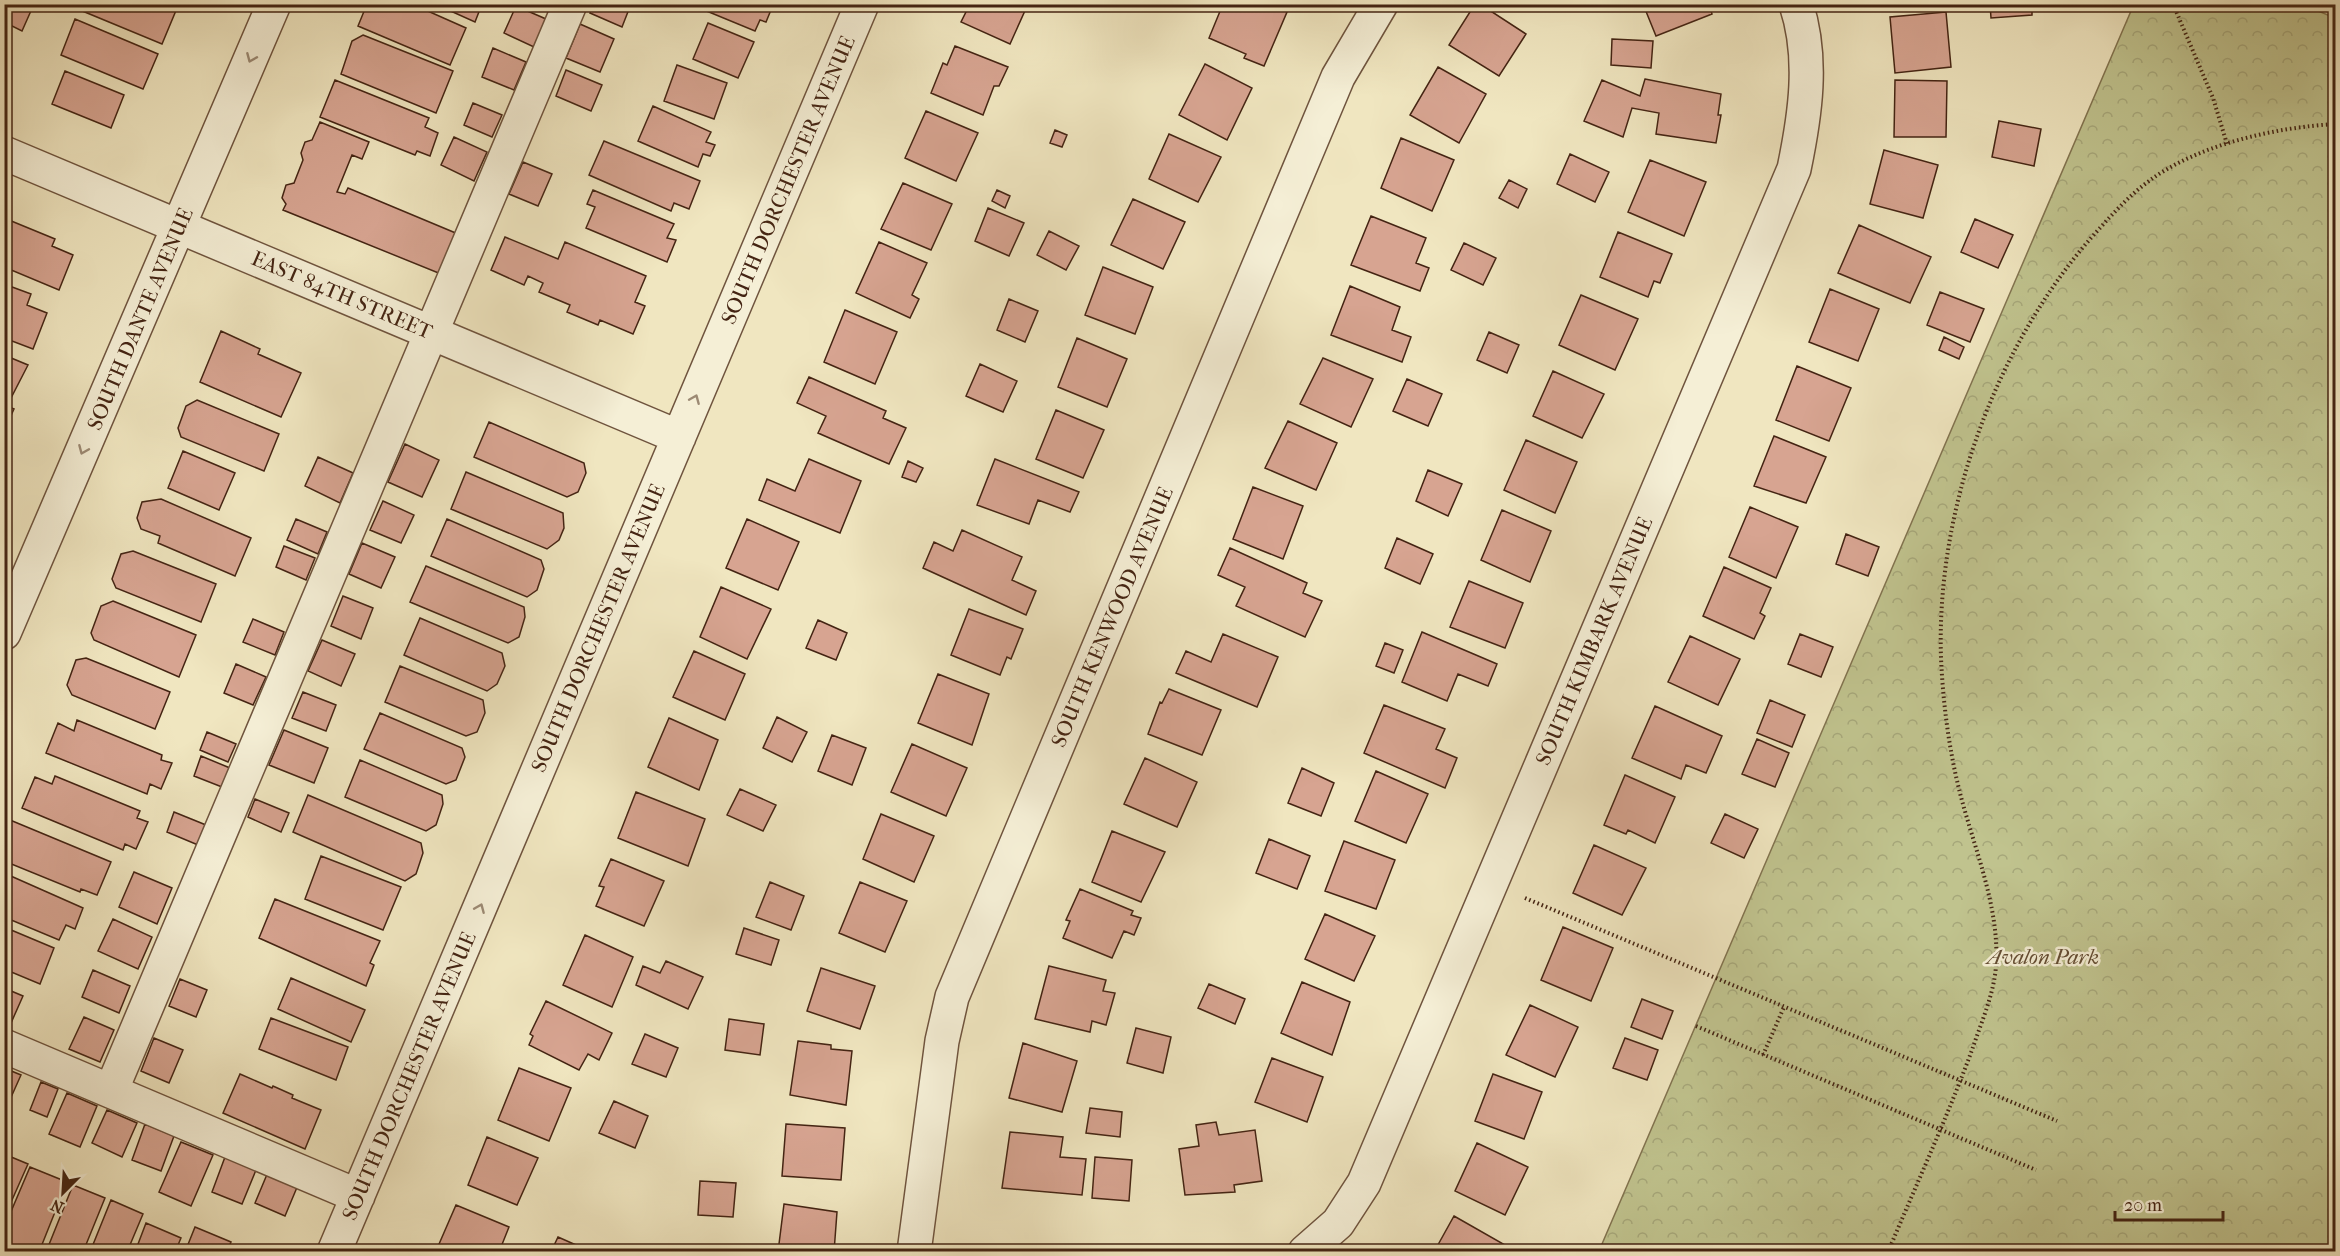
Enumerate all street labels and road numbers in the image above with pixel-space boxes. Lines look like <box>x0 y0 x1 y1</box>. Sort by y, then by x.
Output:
street label: SOUTH DORCHESTER AVENUE <box>716 32 860 328</box>
street label: SOUTH DANTE AVENUE <box>82 204 198 434</box>
street label: EAST 84TH STREET <box>248 246 437 344</box>
street label: SOUTH DORCHESTER AVENUE <box>526 480 670 776</box>
street label: SOUTH KENWOOD AVENUE <box>1046 483 1178 751</box>
street label: SOUTH KIMBARK AVENUE <box>1531 513 1657 769</box>
street label: SOUTH DORCHESTER AVENUE <box>337 928 481 1224</box>

